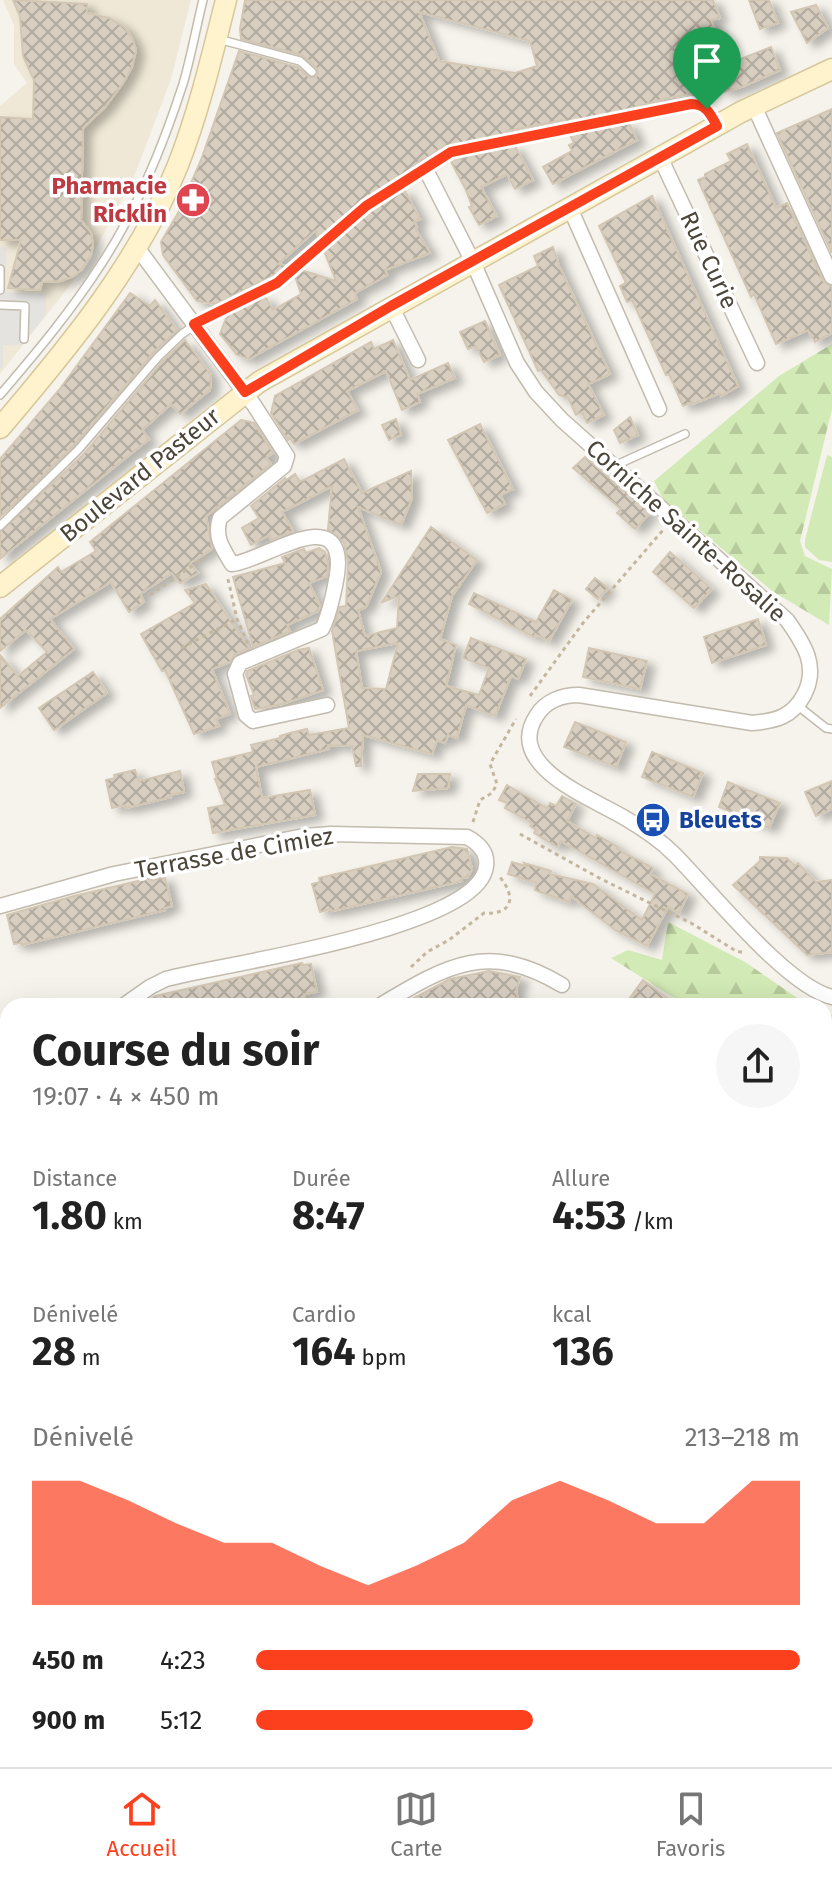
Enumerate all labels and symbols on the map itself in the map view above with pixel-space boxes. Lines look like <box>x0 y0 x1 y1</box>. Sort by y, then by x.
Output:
pin <box>673 27 741 109</box>
place label: Pharmacie Ricklin <box>52 172 167 228</box>
pharmacy icon: Pharmacie Ricklin <box>174 181 212 219</box>
street label: Rue Curie <box>674 207 744 313</box>
street label: Boulevard Pasteur <box>54 402 226 548</box>
street label: Corniche Sainte-Rosalie <box>580 434 792 628</box>
bus stop icon: Bleuets <box>634 801 672 839</box>
place label: Bleuets <box>679 806 762 834</box>
street label: Terrasse de Cimiez <box>133 822 335 884</box>

